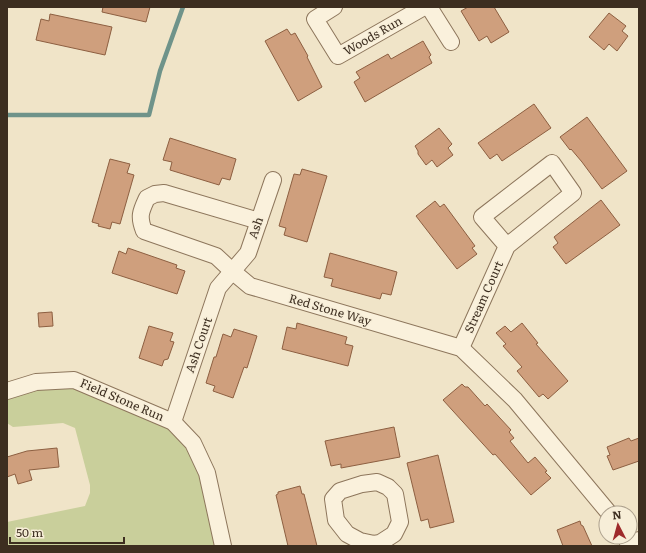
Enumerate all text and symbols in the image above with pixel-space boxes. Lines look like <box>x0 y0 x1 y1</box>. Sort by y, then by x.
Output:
street label: Woods Run <box>340 11 405 59</box>
street label: Ash <box>243 214 267 241</box>
street label: Stream Court <box>459 257 507 336</box>
street label: Red Stone Way <box>287 289 374 329</box>
street label: Ash Court <box>180 314 216 375</box>
street label: Field Stone Run <box>77 373 167 425</box>
north arrow <box>598 505 638 545</box>
text: N <box>611 506 622 522</box>
scale bar <box>10 519 124 545</box>
text: 50 m <box>16 523 43 541</box>

